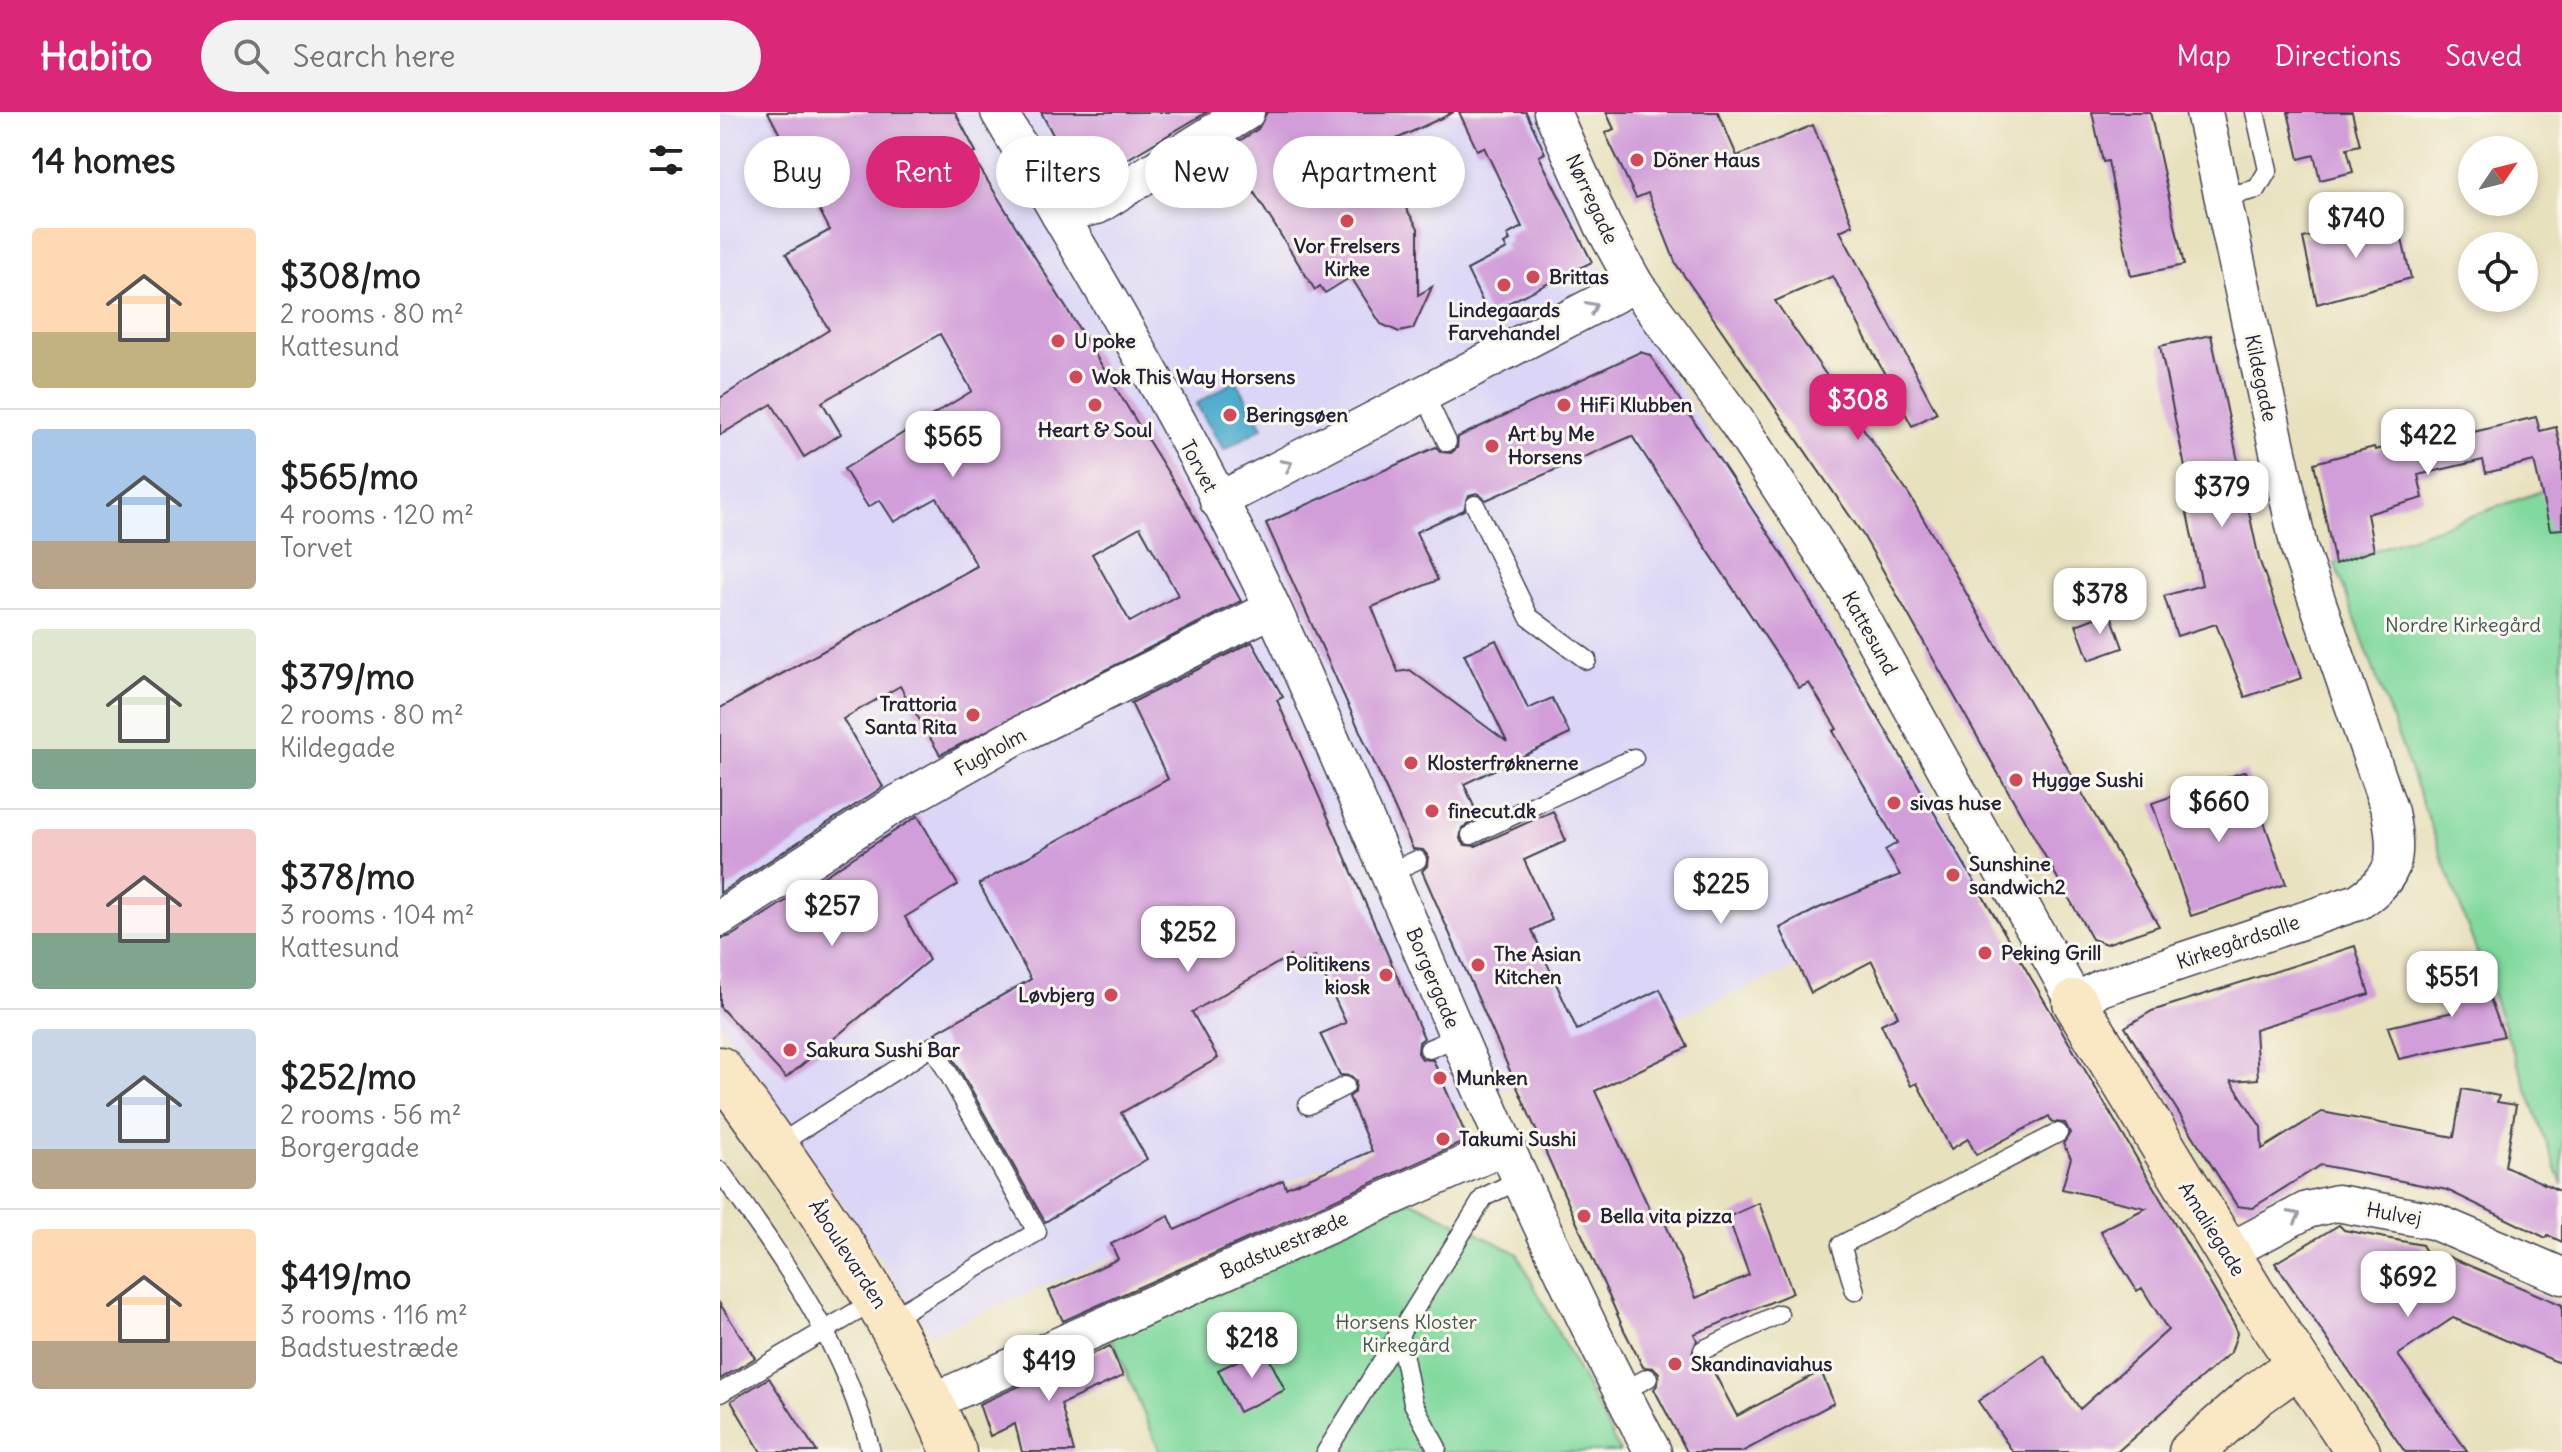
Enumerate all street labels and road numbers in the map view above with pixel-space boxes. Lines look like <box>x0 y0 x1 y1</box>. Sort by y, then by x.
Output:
street label: Nørregade <box>1561 150 1624 248</box>
street label: Kildegade <box>2240 332 2283 424</box>
street label: Torvet <box>1175 435 1224 496</box>
street label: Kattesund <box>1837 587 1904 679</box>
street label: Fugholm <box>950 722 1030 781</box>
street label: Kirkegårdsalle <box>2173 909 2303 974</box>
street label: Borgergade <box>1401 924 1466 1032</box>
street label: Amaliegade <box>2174 1177 2251 1281</box>
street label: Åboulevarden <box>804 1194 893 1313</box>
street label: Hulvej <box>2365 1196 2424 1231</box>
street label: Badstuestræde <box>1216 1205 1352 1284</box>

